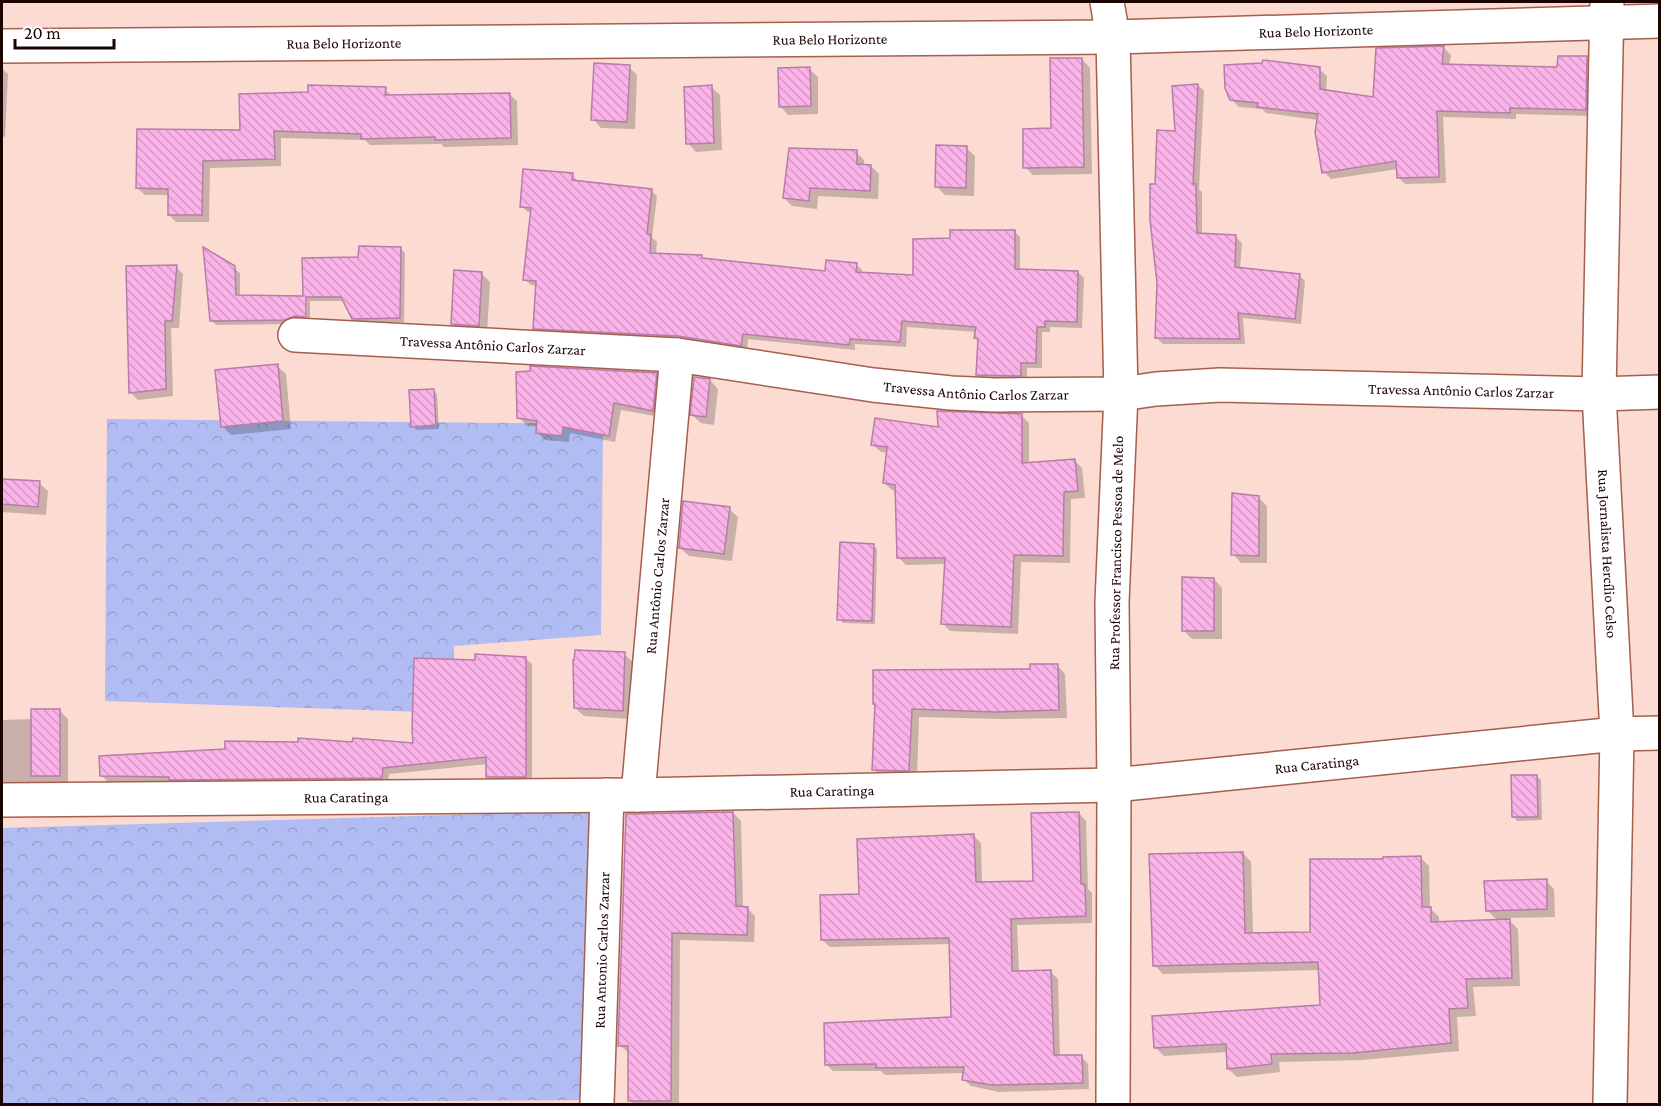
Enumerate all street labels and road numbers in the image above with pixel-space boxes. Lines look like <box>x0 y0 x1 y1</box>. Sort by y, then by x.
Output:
street label: Rua Belo Horizonte <box>1258 21 1374 41</box>
street label: Rua Belo Horizonte <box>773 31 888 48</box>
street label: Rua Belo Horizonte <box>287 35 402 52</box>
street label: Travessa Antônio Carlos Zarzar <box>399 333 587 358</box>
street label: Travessa Antônio Carlos Zarzar <box>882 378 1069 403</box>
street label: Travessa Antônio Carlos Zarzar <box>1368 381 1555 401</box>
street label: Rua Professor Francisco Pessoa de Melo <box>1106 436 1126 670</box>
street label: Rua Jornalista Hercílio Celso <box>1595 469 1620 639</box>
street label: Rua Antônio Carlos Zarzar <box>643 496 672 655</box>
street label: Rua Caratinga <box>1274 752 1360 777</box>
street label: Rua Caratinga <box>789 782 875 800</box>
street label: Rua Caratinga <box>304 789 388 806</box>
street label: Rua Antonio Carlos Zarzar <box>591 871 613 1029</box>

